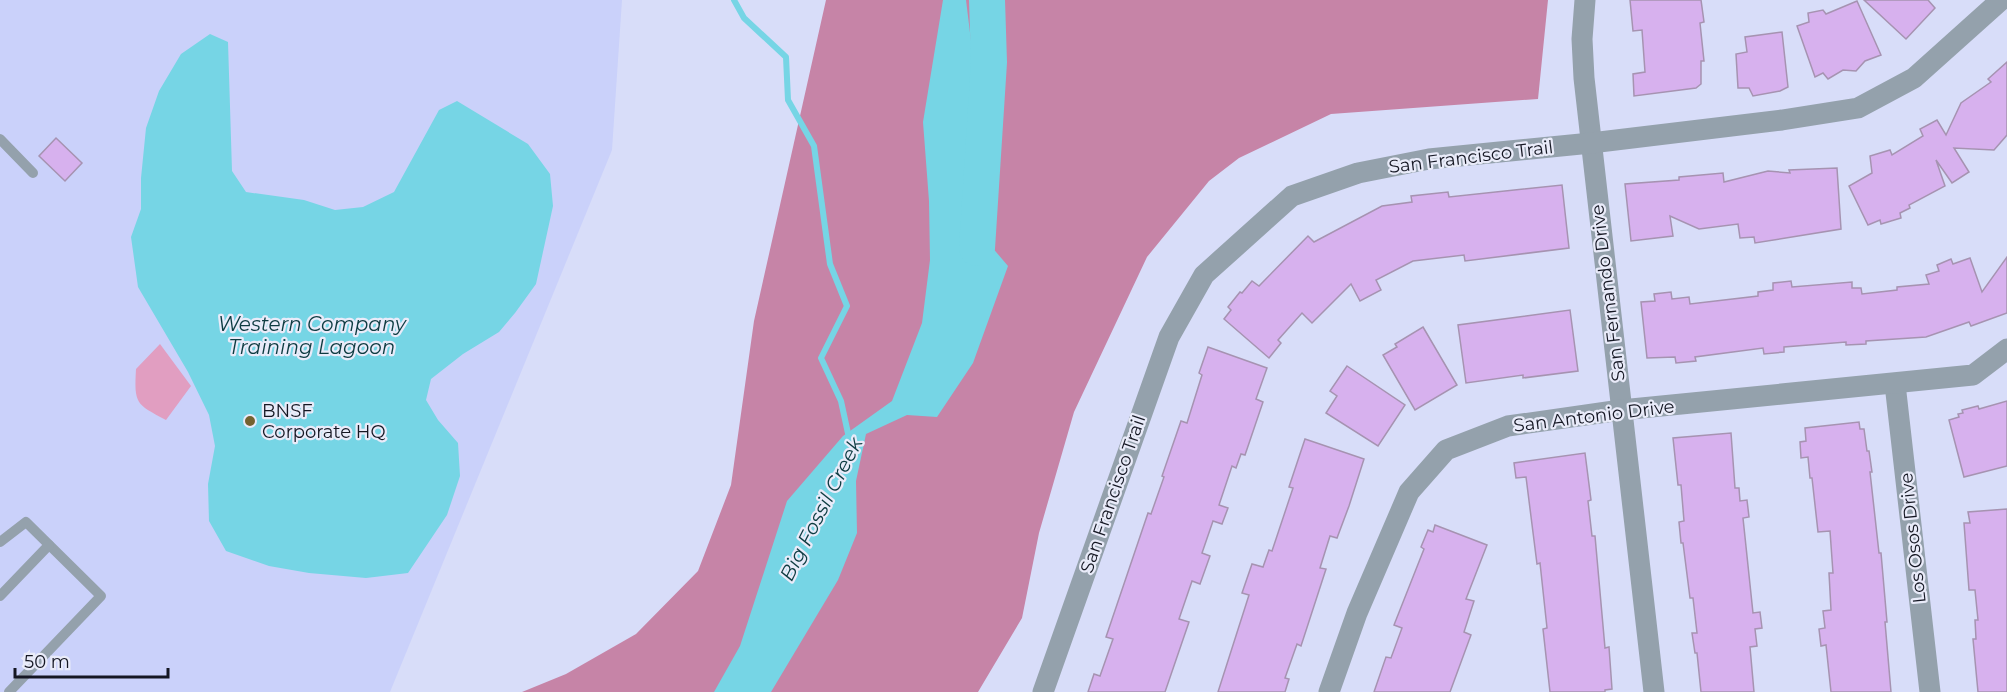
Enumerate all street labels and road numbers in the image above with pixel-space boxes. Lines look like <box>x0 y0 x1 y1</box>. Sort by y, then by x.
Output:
street label: San Francisco Trail <box>1388 136 1554 178</box>
street label: San Fernando Drive <box>1586 203 1630 383</box>
street label: San Antonio Drive <box>1512 395 1676 437</box>
street label: San Francisco Trail <box>1076 412 1150 576</box>
street label: Los Osos Drive <box>1895 472 1931 604</box>

